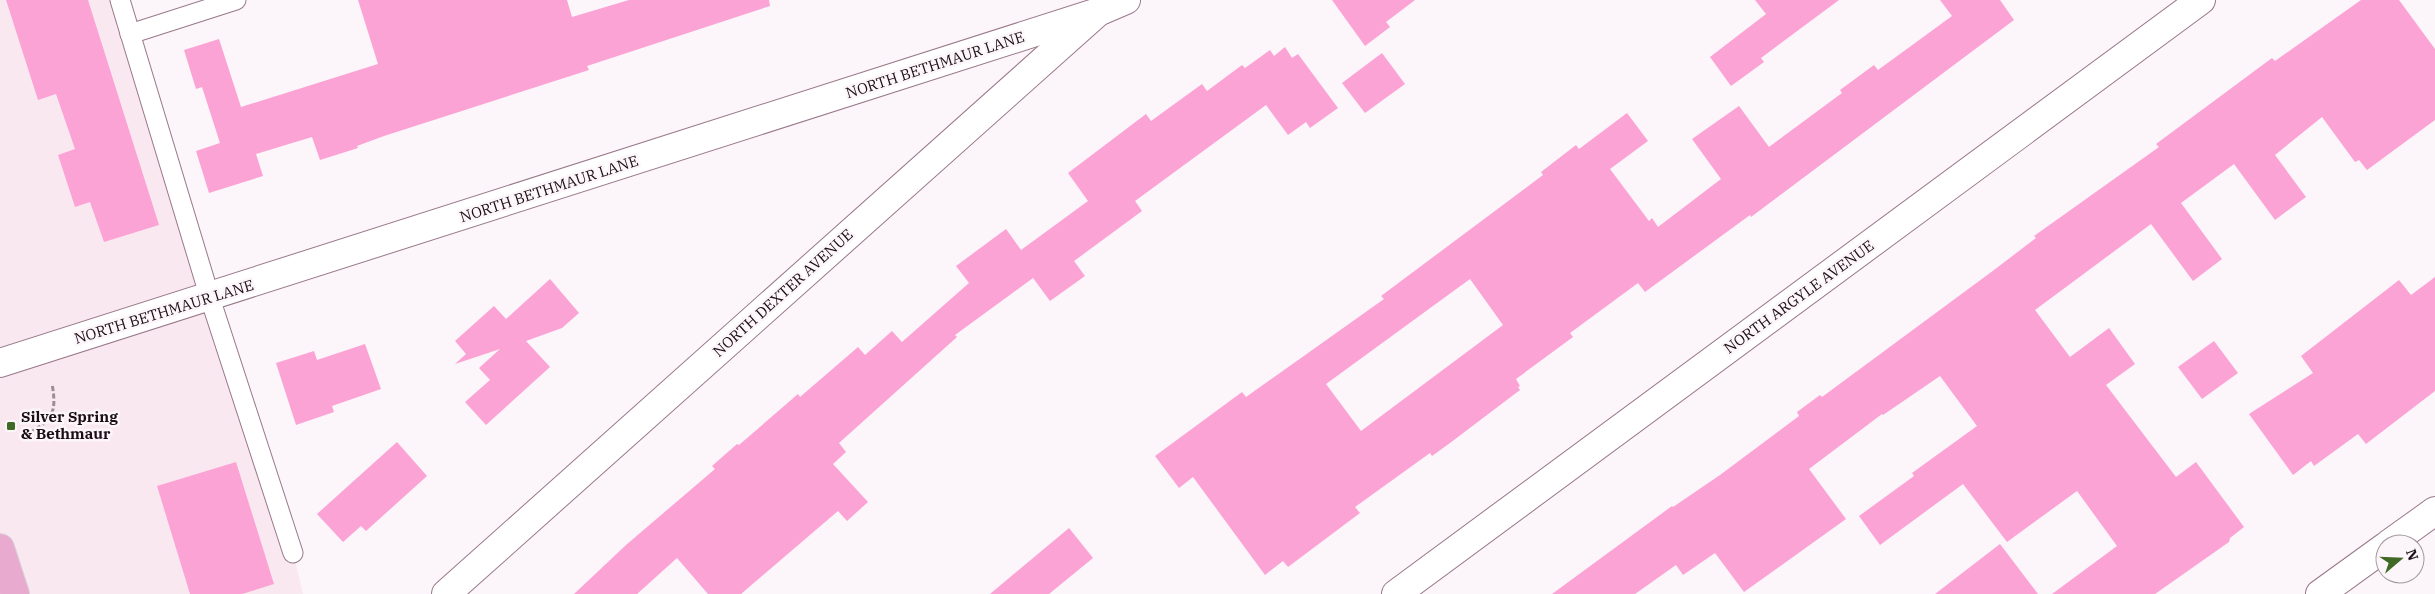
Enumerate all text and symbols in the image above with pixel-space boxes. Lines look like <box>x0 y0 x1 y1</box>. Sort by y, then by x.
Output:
street label: NORTH BETHMAUR LANE <box>843 27 1027 102</box>
street label: NORTH BETHMAUR LANE <box>457 151 641 226</box>
street label: NORTH DEXTER AVENUE <box>709 225 857 361</box>
street label: NORTH ARGYLE AVENUE <box>1720 236 1877 357</box>
street label: NORTH BETHMAUR LANE <box>72 275 256 348</box>
place label: Silver Spring & Bethmaur <box>21 407 118 443</box>
marker: Silver Spring & Bethmaur <box>5 420 17 432</box>
north arrow <box>2375 534 2425 584</box>
text: N <box>2402 547 2423 563</box>

